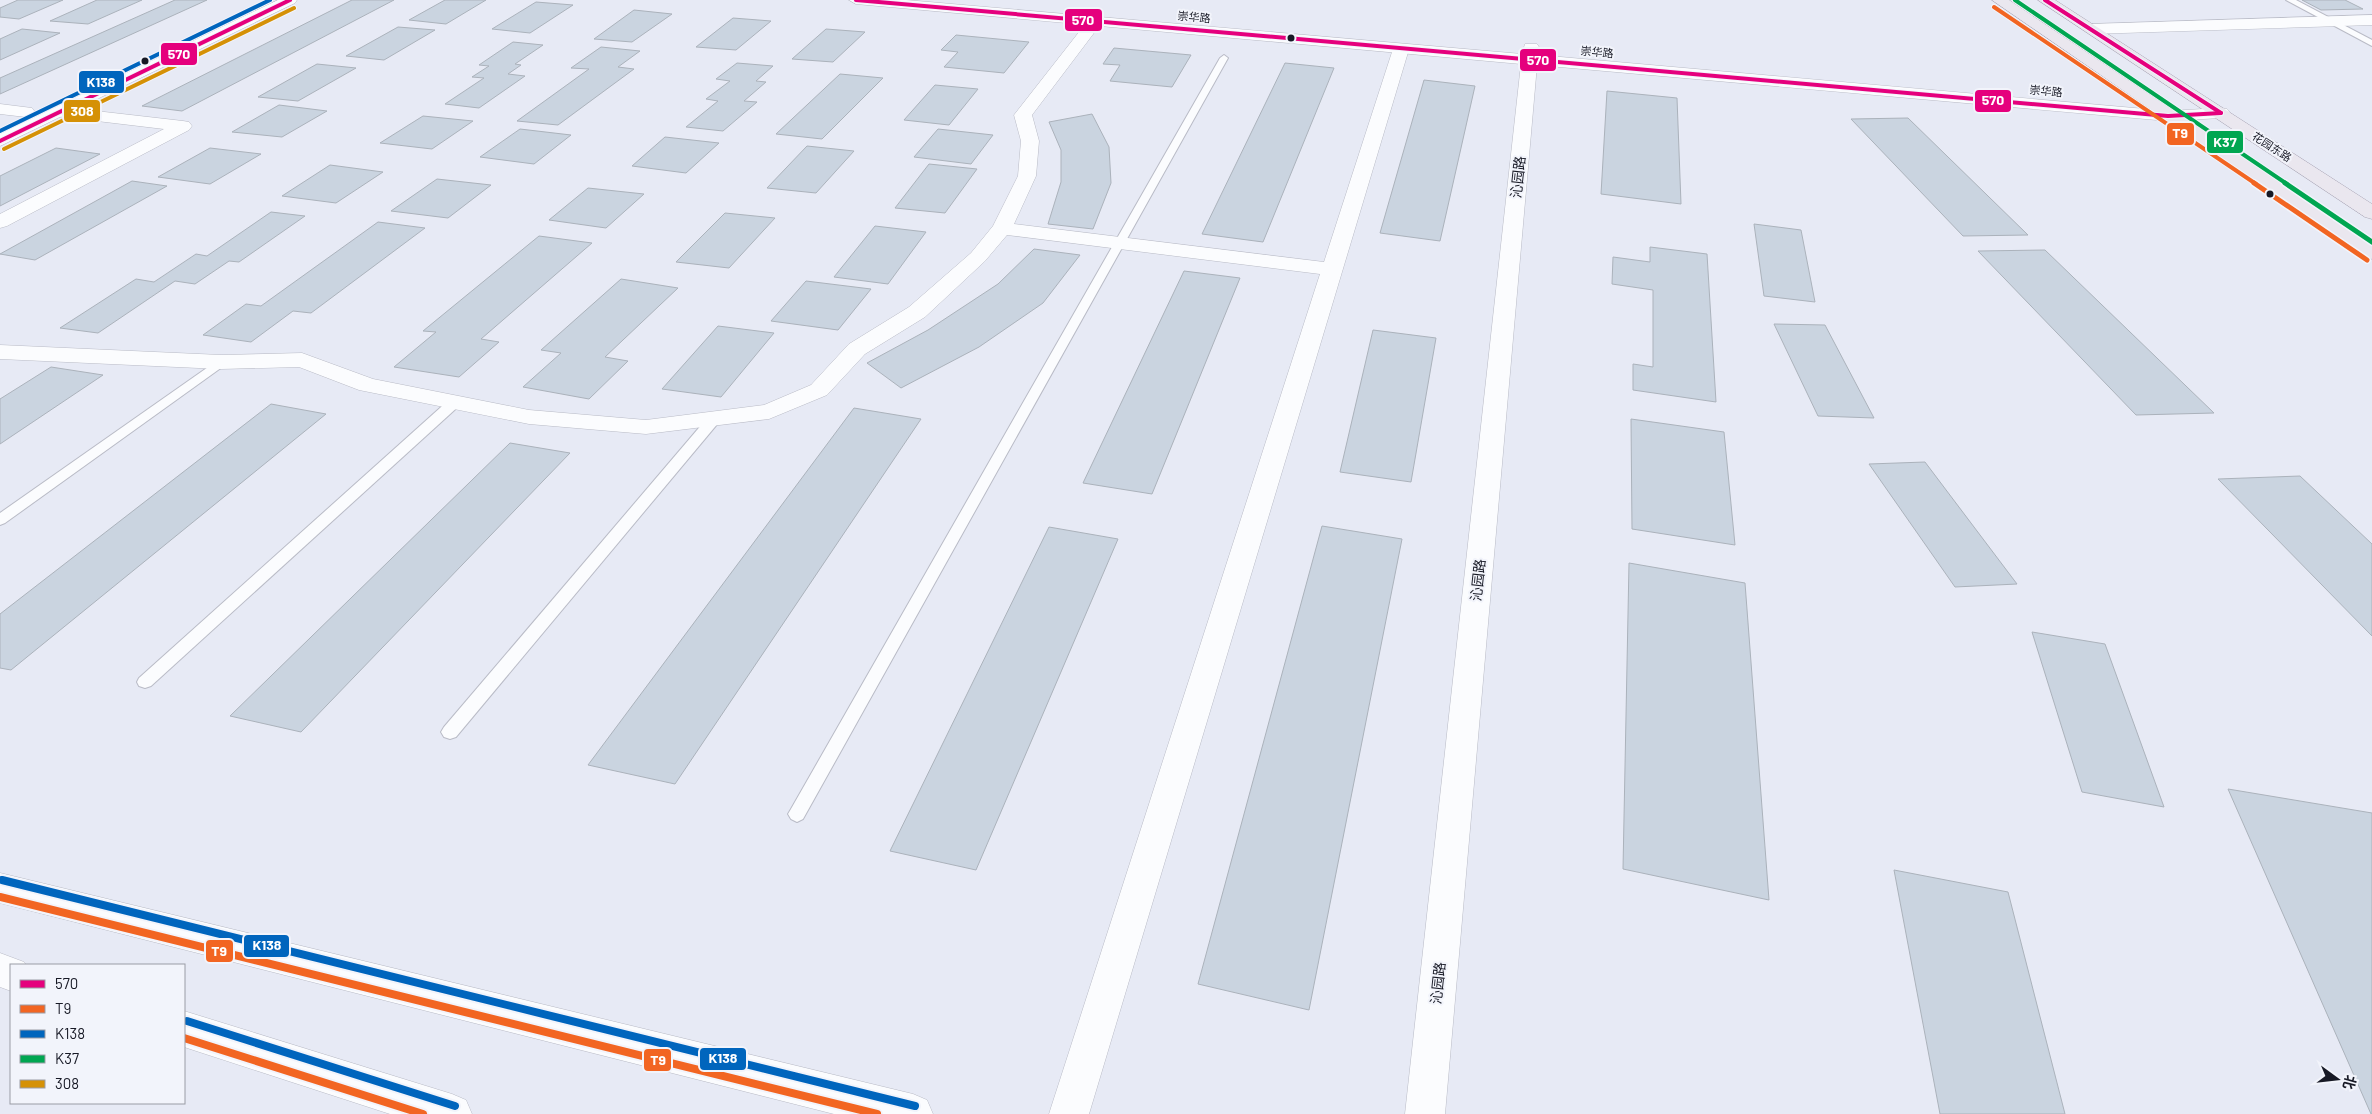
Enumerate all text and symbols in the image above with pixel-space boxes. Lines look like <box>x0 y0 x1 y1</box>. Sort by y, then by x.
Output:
line badge: 570 <box>1064 8 1103 32</box>
street label: 崇华路 <box>1177 9 1211 24</box>
text: 570 <box>1072 11 1094 28</box>
unlabelled marker <box>1286 33 1296 43</box>
line badge: 570 <box>160 42 198 66</box>
street label: 崇华路 <box>1580 44 1614 59</box>
text: 570 <box>168 45 190 62</box>
line badge: 570 <box>1519 48 1557 72</box>
text: 570 <box>1527 51 1549 68</box>
unlabelled marker <box>140 56 150 66</box>
line badge: K138 <box>78 70 125 94</box>
text: K138 <box>87 73 116 90</box>
street label: 崇华路 <box>2029 83 2063 98</box>
line badge: 570 <box>1974 89 2012 113</box>
text: 570 <box>1982 91 2004 108</box>
line badge: 308 <box>63 99 101 123</box>
text: 308 <box>70 102 94 119</box>
line badge: T9 <box>2166 122 2195 146</box>
text: T9 <box>2172 124 2188 141</box>
street label: 花园东路 <box>2250 129 2294 164</box>
line badge: K37 <box>2206 130 2244 154</box>
text: K37 <box>2213 133 2237 150</box>
street label: 沁园路 <box>1507 155 1528 199</box>
unlabelled marker <box>2265 189 2275 199</box>
street label: 沁园路 <box>1467 558 1488 602</box>
line badge: K138 <box>243 934 290 958</box>
text: K138 <box>253 936 282 953</box>
line badge: T9 <box>205 939 234 963</box>
text: T9 <box>211 942 227 959</box>
street label: 沁园路 <box>1427 961 1448 1005</box>
legend <box>10 964 185 1104</box>
text: 570 <box>55 974 78 992</box>
text: T9 <box>55 999 71 1017</box>
text: K138 <box>55 1024 85 1042</box>
line badge: K138 <box>699 1047 747 1071</box>
line badge: T9 <box>643 1048 672 1072</box>
text: K37 <box>55 1049 79 1067</box>
text: K138 <box>709 1049 738 1066</box>
text: T9 <box>650 1051 666 1068</box>
north arrow <box>2312 1054 2362 1104</box>
text: 308 <box>55 1074 79 1092</box>
text: 北 <box>2340 1074 2360 1091</box>

